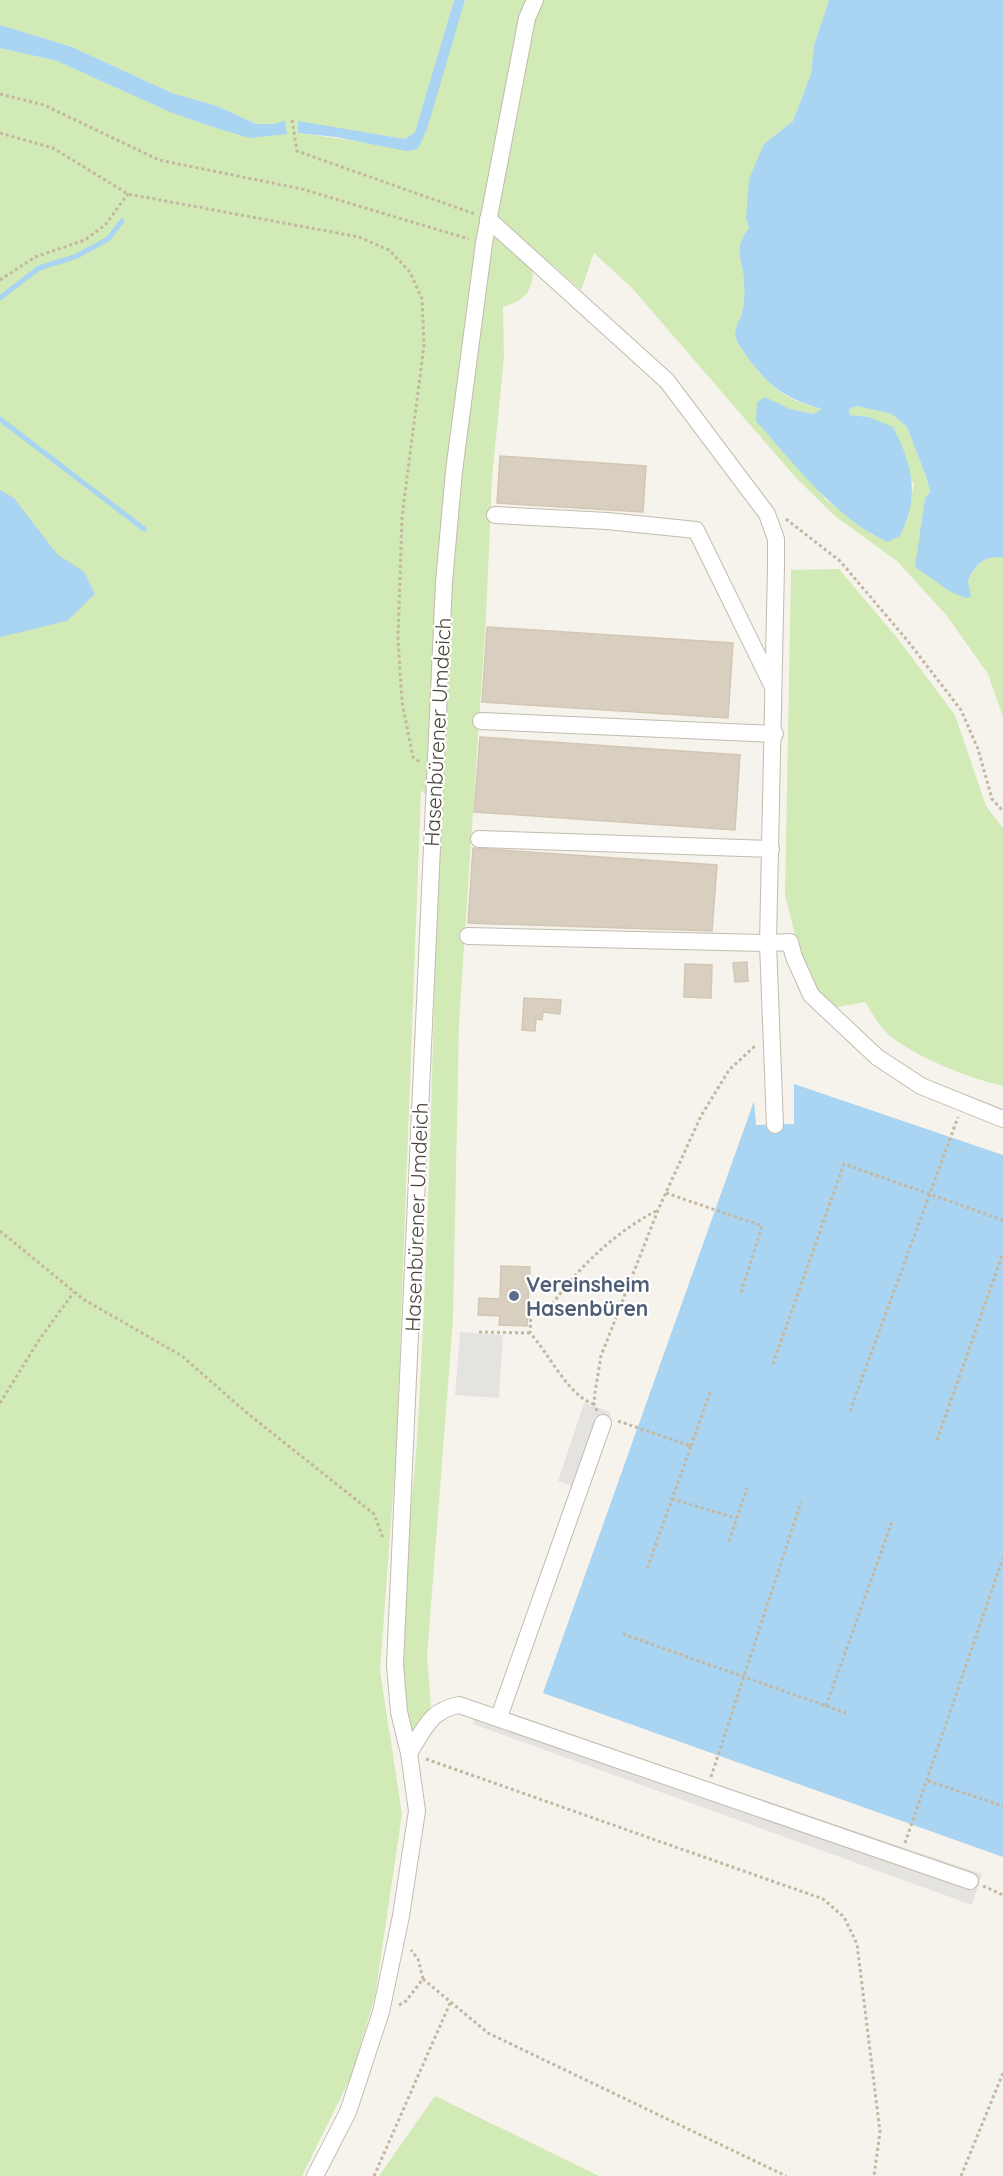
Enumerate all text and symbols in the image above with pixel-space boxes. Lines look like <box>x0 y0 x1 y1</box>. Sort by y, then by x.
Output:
street label: Hasenbürener Umdeich <box>418 617 456 847</box>
street label: Hasenbürener Umdeich <box>399 1102 433 1332</box>
place label: Vereinsheim Hasenbüren <box>526 1271 650 1321</box>
marker: Vereinsheim Hasenbüren <box>507 1289 521 1303</box>

